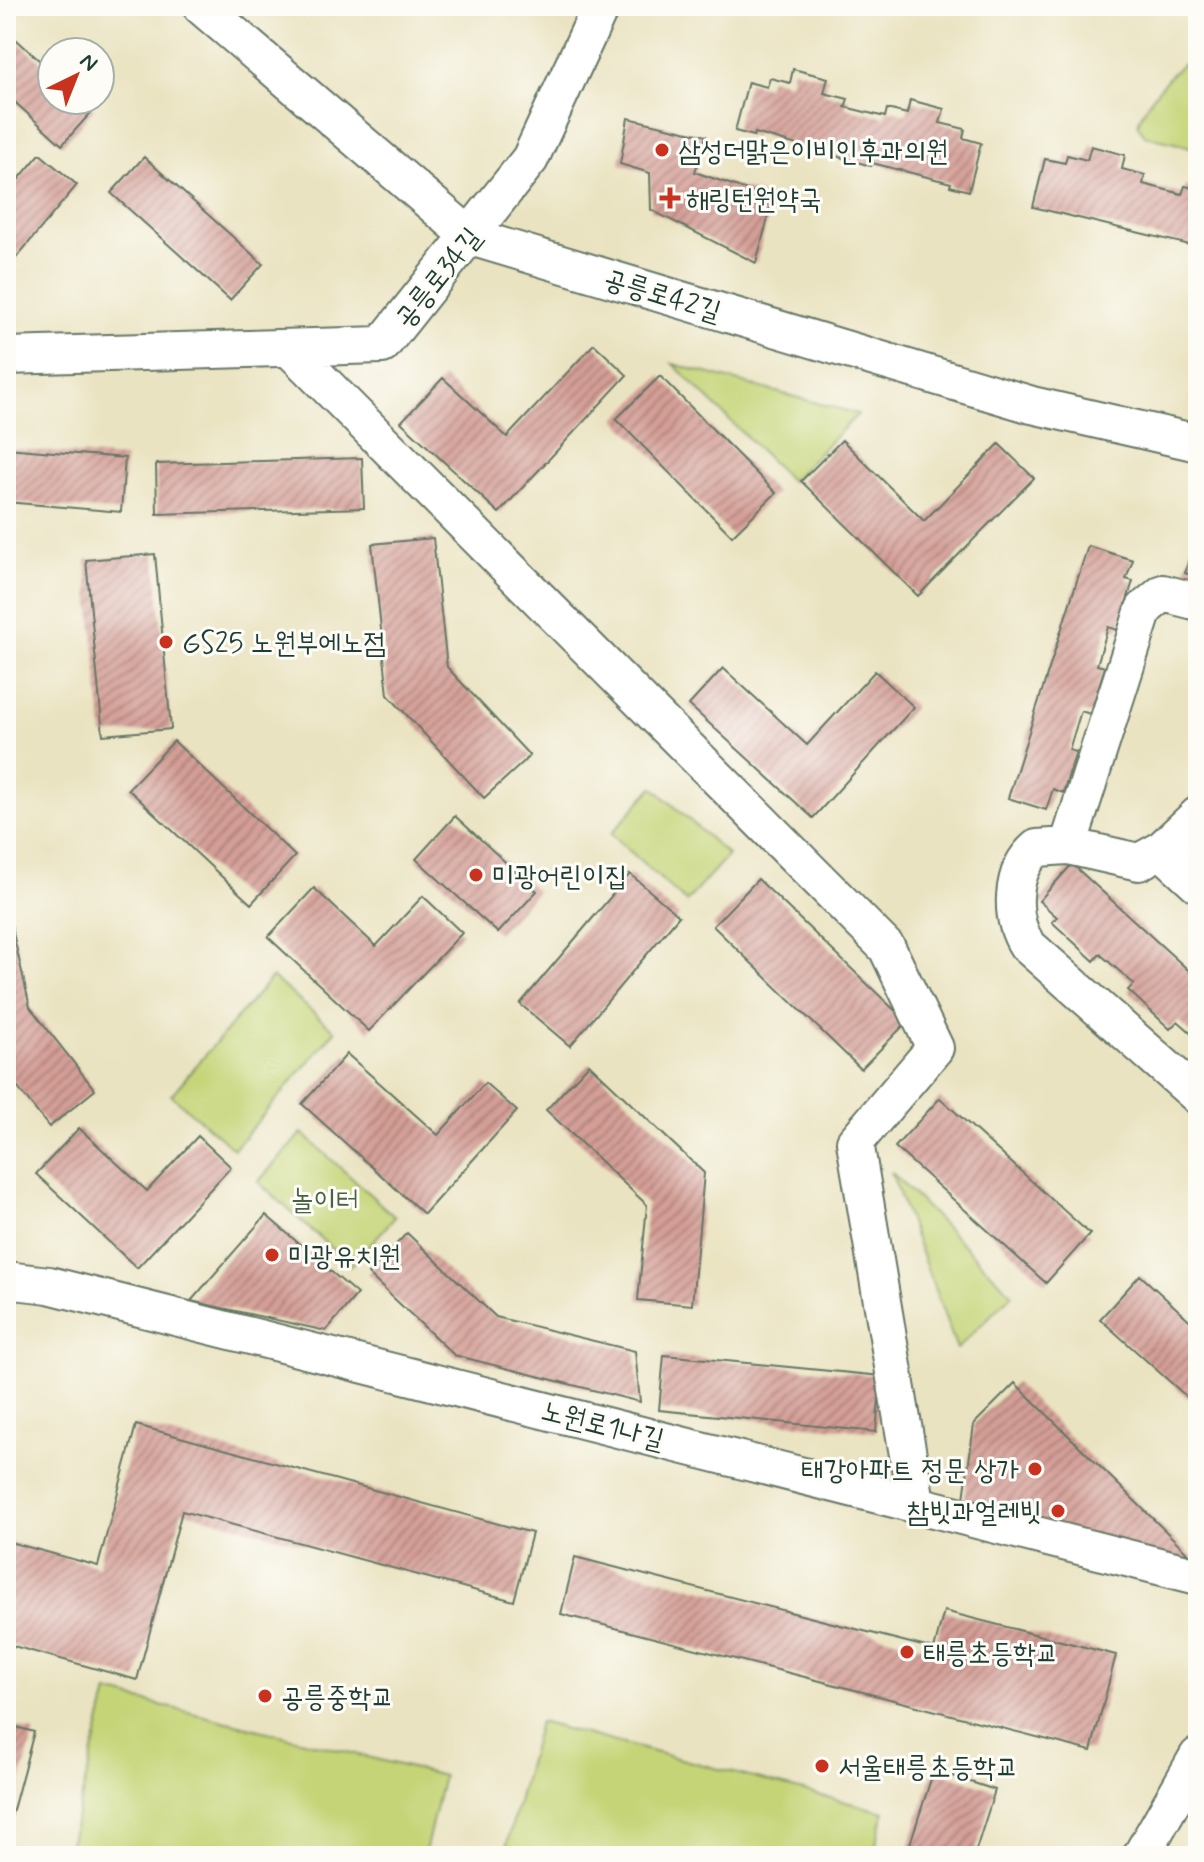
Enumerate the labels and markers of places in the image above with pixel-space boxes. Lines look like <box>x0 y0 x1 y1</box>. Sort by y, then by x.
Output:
place label: 삼성더맑은이비인후과의원 <box>678 134 948 171</box>
marker: 삼성더맑은이비인후과의원 <box>653 141 671 159</box>
place label: 해링턴원약국 <box>686 182 821 219</box>
marker: 해링턴원약국 <box>661 189 679 207</box>
place label: GS25 노원부에노점 <box>182 626 386 663</box>
marker: GS25 노원부에노점 <box>157 633 175 651</box>
place label: 미광어린이집 <box>492 859 627 896</box>
marker: 미광어린이집 <box>467 866 485 884</box>
place label: 미광유치원 <box>288 1239 401 1276</box>
marker: 미광유치원 <box>263 1246 281 1264</box>
place label: 태강아파트 정문 상가 <box>801 1453 1019 1490</box>
marker: 태강아파트 정문 상가 <box>1026 1460 1044 1478</box>
place label: 참빗과얼레빗 <box>907 1495 1042 1532</box>
marker: 참빗과얼레빗 <box>1049 1502 1067 1520</box>
place label: 태릉초등학교 <box>923 1636 1058 1673</box>
marker: 태릉초등학교 <box>898 1643 916 1661</box>
place label: 공릉중학교 <box>281 1680 394 1717</box>
marker: 공릉중학교 <box>256 1687 274 1705</box>
place label: 서울태릉초등학교 <box>838 1750 1018 1787</box>
marker: 서울태릉초등학교 <box>813 1757 831 1775</box>

